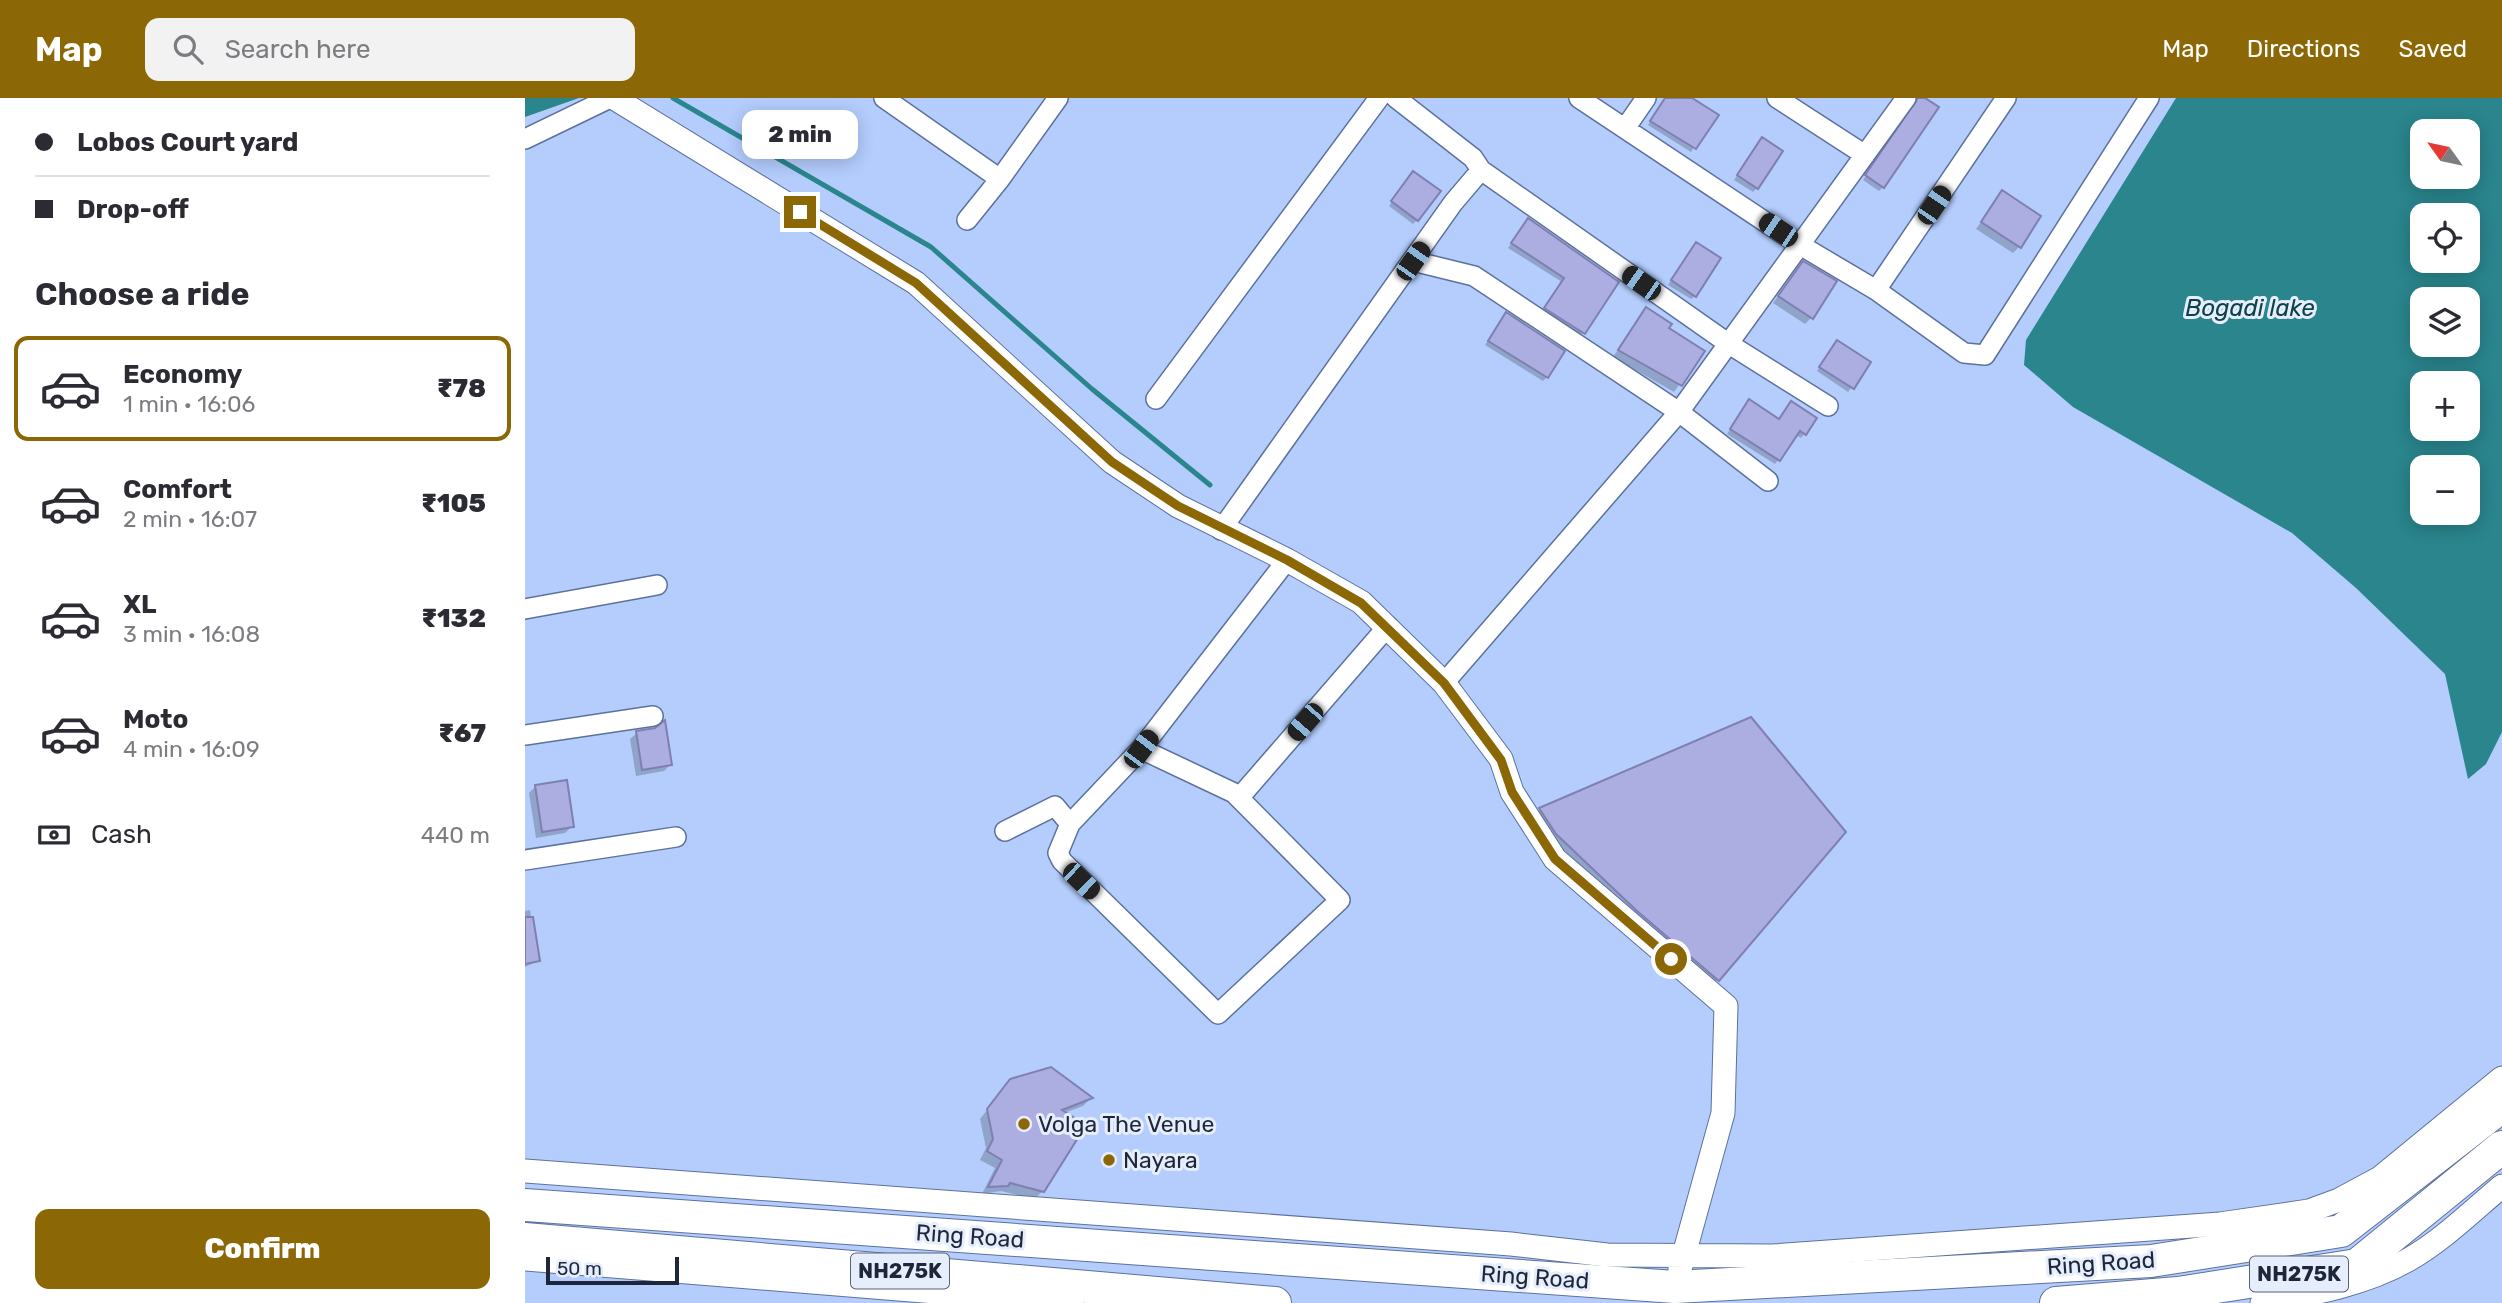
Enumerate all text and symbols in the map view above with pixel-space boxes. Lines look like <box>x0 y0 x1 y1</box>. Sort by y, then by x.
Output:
search box <box>145 18 635 81</box>
text: Map <box>35 30 103 69</box>
icon: search <box>169 30 207 68</box>
text: Search here <box>225 34 370 65</box>
text: Map <box>2162 35 2209 63</box>
text: Directions <box>2247 35 2360 63</box>
text: Saved <box>2398 35 2467 63</box>
callout: 2 min <box>742 110 858 159</box>
north arrow <box>2410 119 2480 189</box>
map controls <box>2410 119 2480 525</box>
text: 2 min <box>768 120 832 148</box>
text: Lobos Court yard <box>77 127 298 158</box>
car <box>1914 182 1955 228</box>
text: Drop-off <box>77 194 189 225</box>
route end <box>784 196 816 228</box>
button: locate <box>2410 203 2480 273</box>
car <box>1755 210 1802 250</box>
car <box>1393 238 1434 284</box>
car <box>1618 262 1665 304</box>
text: Choose a ride <box>35 275 249 313</box>
button: layers <box>2410 287 2480 357</box>
water label: Bogadi lake <box>2185 294 2315 322</box>
icon: car <box>39 357 102 420</box>
text: Economy <box>123 359 242 390</box>
button: + <box>2410 371 2480 441</box>
text: ₹78 <box>437 373 486 404</box>
text: 1 min · 16:06 <box>123 390 255 418</box>
button: − <box>2410 455 2480 525</box>
icon: car <box>39 472 102 535</box>
text: Comfort <box>123 474 232 505</box>
text: ₹105 <box>421 488 486 519</box>
text: 2 min · 16:07 <box>123 505 257 533</box>
icon: car <box>39 587 102 650</box>
text: XL <box>123 589 156 620</box>
text: ₹132 <box>421 603 486 634</box>
text: 3 min · 16:08 <box>123 620 260 648</box>
car <box>1284 699 1327 745</box>
icon: car <box>39 702 102 765</box>
text: Moto <box>123 704 188 735</box>
text: ₹67 <box>438 718 486 749</box>
car <box>1120 726 1163 772</box>
text: 4 min · 16:09 <box>123 735 260 763</box>
icon: cash <box>35 816 73 854</box>
text: Cash <box>91 819 152 850</box>
text: 440 m <box>421 821 490 849</box>
car <box>1059 859 1104 903</box>
route start <box>1655 943 1687 975</box>
place label: Volga The Venue <box>1038 1110 1214 1138</box>
marker: Volga The Venue <box>1016 1116 1032 1132</box>
place label: Nayara <box>1123 1146 1198 1174</box>
marker: Nayara <box>1101 1152 1117 1168</box>
button: Confirm <box>35 1209 490 1289</box>
street label: Ring Road <box>915 1218 1025 1254</box>
street label: Ring Road <box>2046 1245 2156 1281</box>
scale bar <box>546 1254 679 1286</box>
road number: NH275K <box>851 1254 949 1288</box>
road number: NH275K <box>2250 1256 2348 1292</box>
text: 50 m <box>557 1257 602 1280</box>
street label: Ring Road <box>1480 1259 1590 1295</box>

